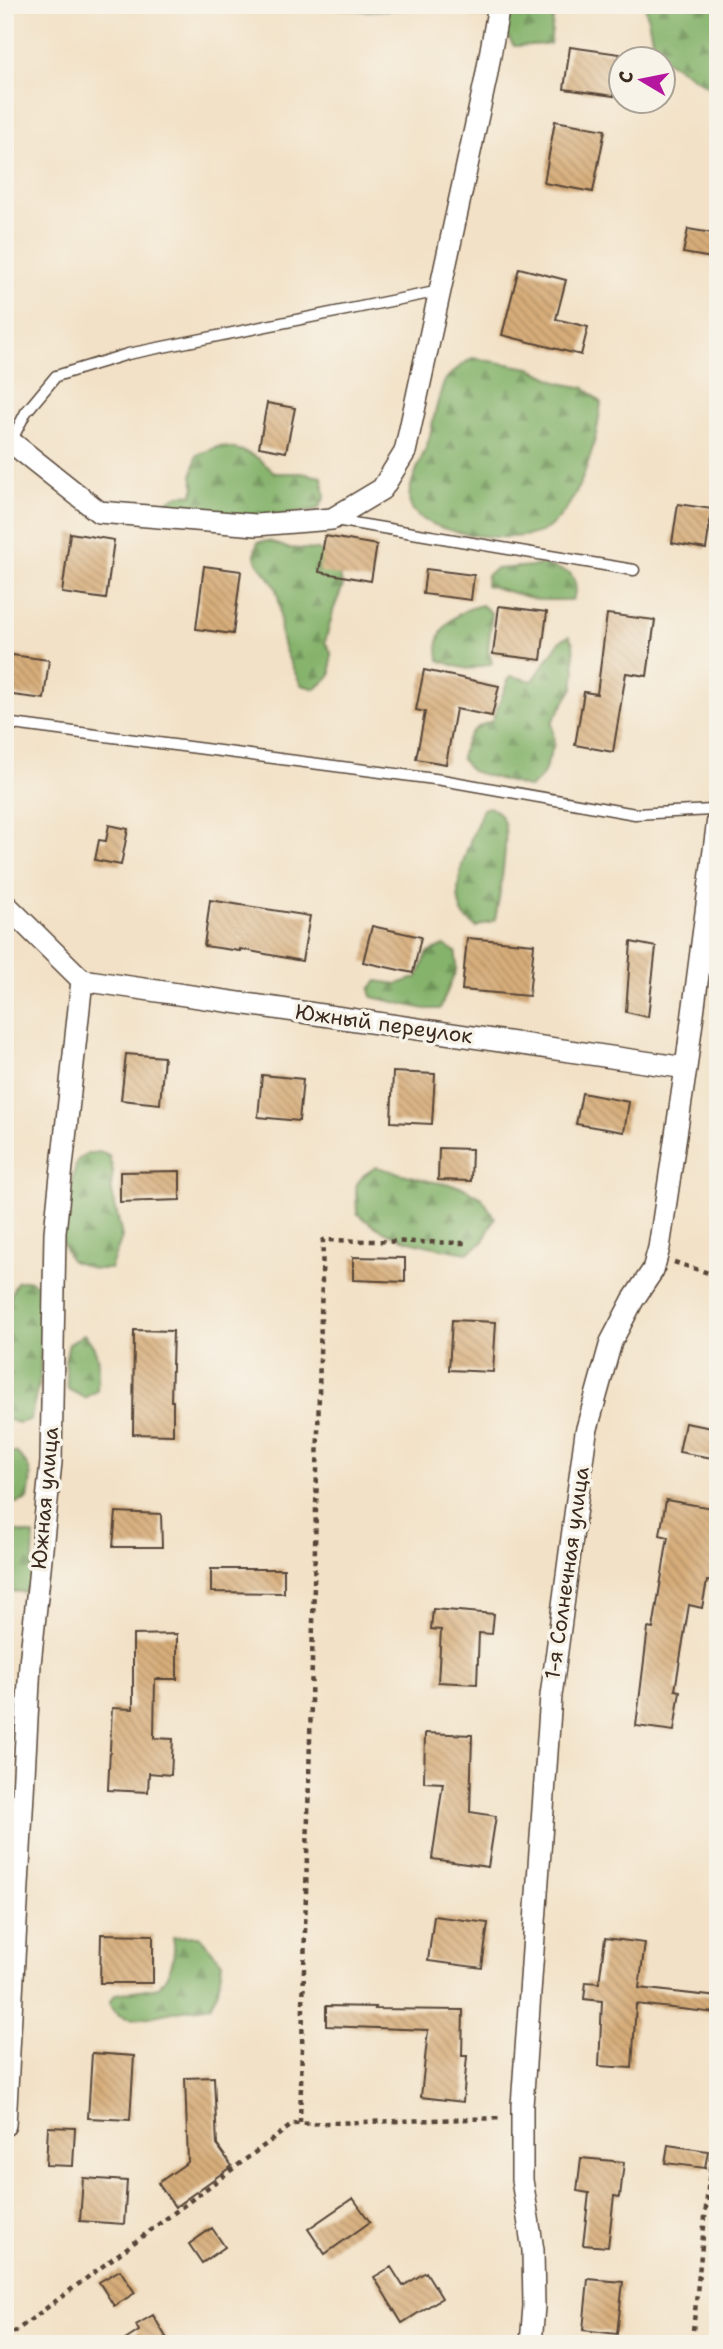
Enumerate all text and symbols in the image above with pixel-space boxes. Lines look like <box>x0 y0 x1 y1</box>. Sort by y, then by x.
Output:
north arrow <box>608 46 678 116</box>
text: С <box>612 69 639 85</box>
street label: Южный переулок <box>294 998 474 1050</box>
street label: Южная улица <box>25 1426 65 1570</box>
street label: 1-я Солнечная улица <box>538 1465 596 1681</box>

